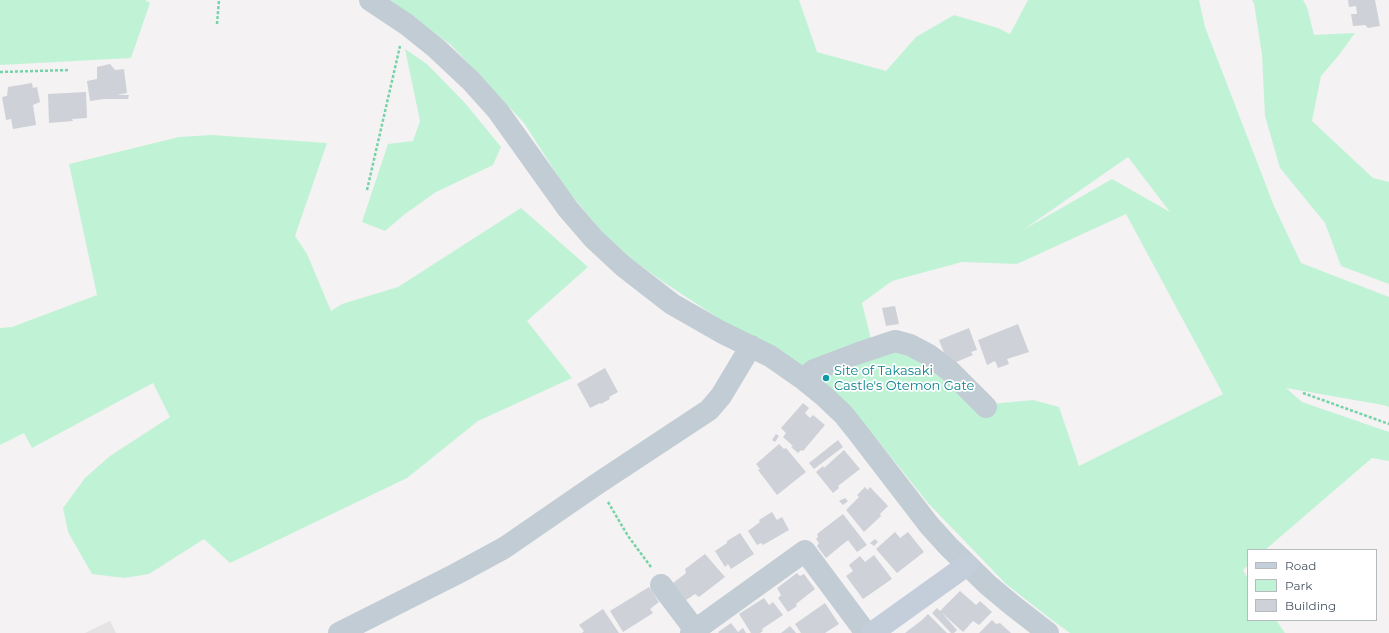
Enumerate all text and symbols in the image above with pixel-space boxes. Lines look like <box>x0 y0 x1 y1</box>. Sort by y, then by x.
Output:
place label: Site of Takasaki Castle's Otemon Gate <box>834 363 974 394</box>
marker: Site of Takasaki Castle's Otemon Gate <box>821 373 831 383</box>
legend <box>1247 549 1377 621</box>
text: Road <box>1285 558 1316 573</box>
text: Park <box>1285 578 1312 593</box>
text: Building <box>1285 598 1336 613</box>

